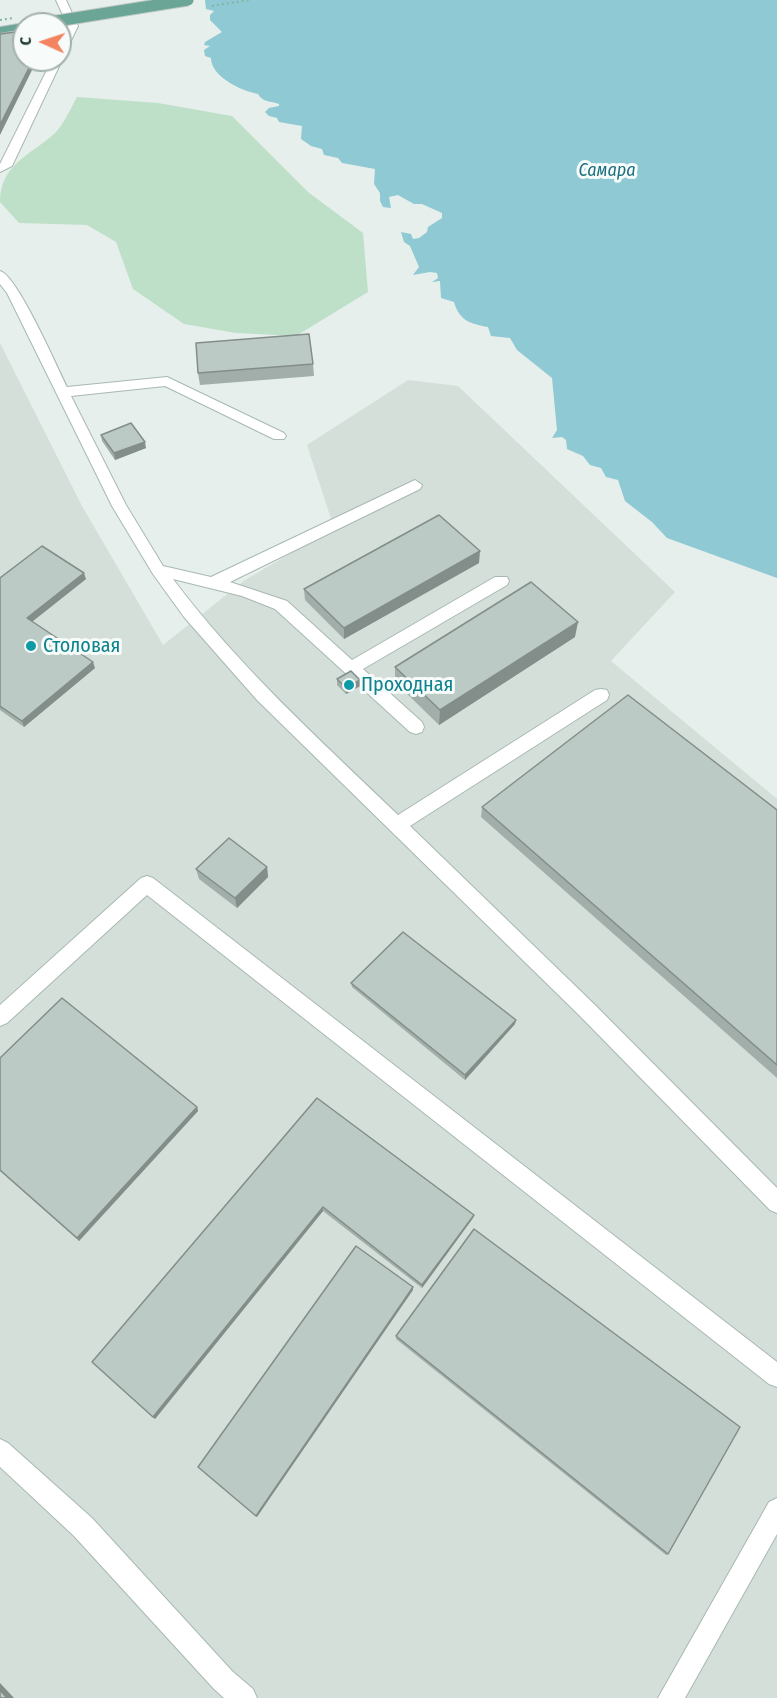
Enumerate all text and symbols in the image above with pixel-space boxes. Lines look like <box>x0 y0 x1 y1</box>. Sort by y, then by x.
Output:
north arrow <box>12 12 72 72</box>
text: С <box>16 36 35 46</box>
water label: Самара <box>578 160 636 182</box>
place label: Столовая <box>43 634 120 658</box>
marker: Столовая <box>24 639 38 653</box>
place label: Проходная <box>361 673 453 697</box>
marker: Проходная <box>342 678 356 692</box>

